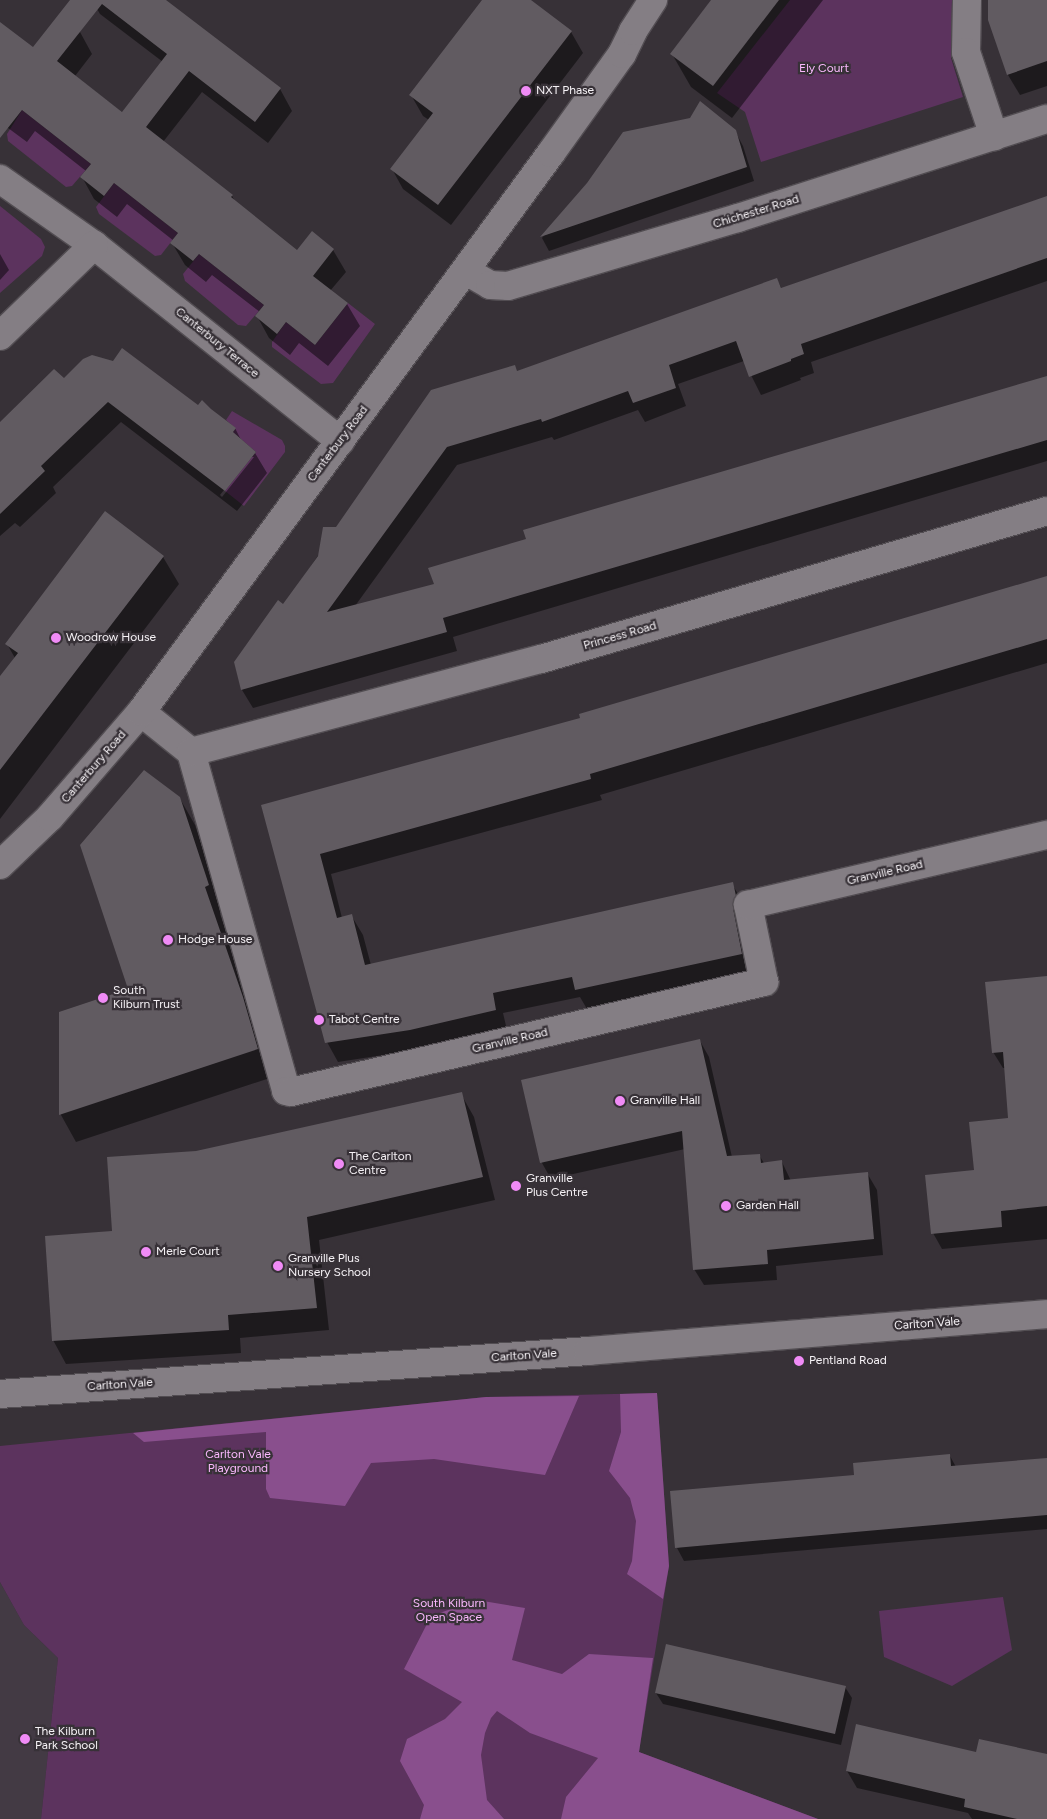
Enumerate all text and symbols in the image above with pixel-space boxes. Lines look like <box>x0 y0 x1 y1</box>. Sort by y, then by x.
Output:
park label: Ely Court <box>799 62 849 76</box>
place label: NXT Phase <box>536 84 594 98</box>
marker: NXT Phase <box>520 85 532 97</box>
street label: Chichester Road <box>711 192 801 232</box>
street label: Canterbury Terrace <box>172 305 262 381</box>
street label: Canterbury Road <box>305 403 371 485</box>
street label: Princess Road <box>582 619 658 653</box>
place label: Woodrow House <box>66 631 156 645</box>
marker: Woodrow House <box>50 632 62 644</box>
street label: Canterbury Road <box>59 728 129 806</box>
street label: Granville Road <box>846 857 924 889</box>
place label: Hodge House <box>178 933 252 947</box>
marker: Hodge House <box>162 934 174 946</box>
place label: South Kilburn Trust <box>113 984 180 1012</box>
marker: South Kilburn Trust <box>97 992 109 1004</box>
place label: Tabot Centre <box>329 1013 400 1027</box>
marker: Tabot Centre <box>313 1014 325 1026</box>
street label: Granville Road <box>471 1025 549 1057</box>
place label: Granville Hall <box>630 1094 700 1108</box>
marker: Granville Hall <box>614 1095 626 1107</box>
place label: The Carlton Centre <box>349 1150 411 1178</box>
marker: The Carlton Centre <box>333 1158 345 1170</box>
place label: Granville Plus Centre <box>526 1172 588 1200</box>
marker: Granville Plus Centre <box>510 1180 522 1192</box>
place label: Garden Hall <box>736 1199 799 1213</box>
marker: Garden Hall <box>720 1200 732 1212</box>
place label: Merle Court <box>156 1245 220 1259</box>
marker: Merle Court <box>140 1246 152 1258</box>
place label: Granville Plus Nursery School <box>288 1252 371 1280</box>
marker: Granville Plus Nursery School <box>272 1260 284 1272</box>
street label: Carlton Vale <box>894 1315 960 1333</box>
street label: Carlton Vale <box>491 1347 557 1365</box>
place label: Pentland Road <box>809 1354 887 1368</box>
marker: Pentland Road <box>793 1355 805 1367</box>
street label: Carlton Vale <box>87 1376 153 1394</box>
park label: Carlton Vale Playground <box>205 1448 271 1476</box>
park label: South Kilburn Open Space <box>413 1597 485 1625</box>
place label: The Kilburn Park School <box>35 1725 98 1753</box>
marker: The Kilburn Park School <box>19 1733 31 1745</box>

